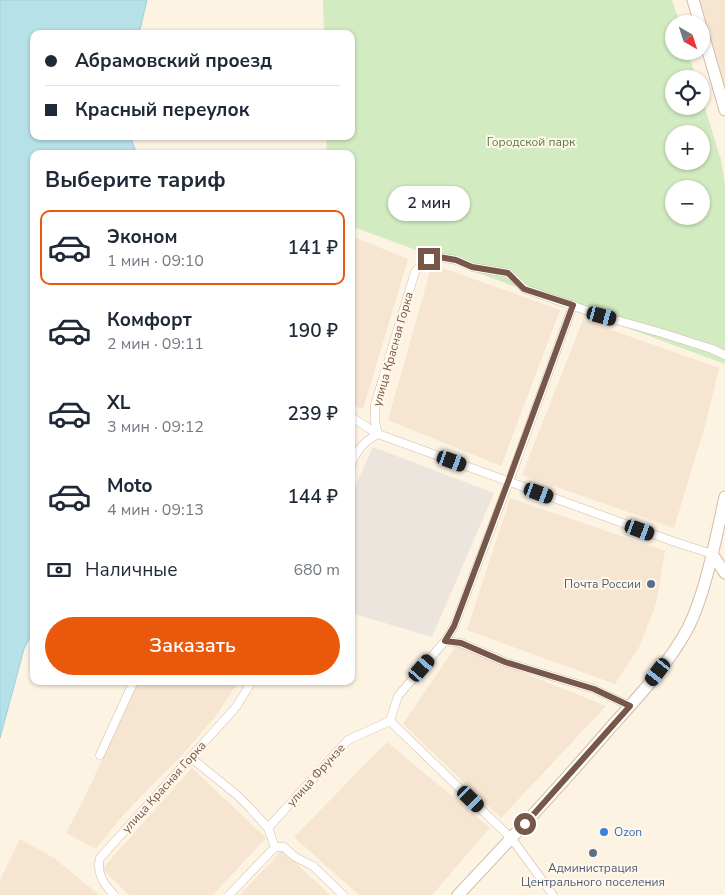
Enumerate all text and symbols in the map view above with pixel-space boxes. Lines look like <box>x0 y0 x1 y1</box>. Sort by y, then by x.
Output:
north arrow <box>665 15 710 60</box>
map controls <box>665 15 710 225</box>
text: Абрамовский проезд <box>75 48 272 74</box>
button: locate <box>665 70 710 115</box>
text: Красный переулок <box>75 97 249 123</box>
button: + <box>665 125 710 170</box>
park label: Городской парк <box>487 134 576 150</box>
text: Выберите тариф <box>45 165 226 195</box>
button: − <box>665 180 710 225</box>
callout: 2 мин <box>388 186 470 222</box>
text: 2 мин <box>407 192 451 214</box>
text: Эконом <box>107 224 178 250</box>
icon: car <box>47 225 92 270</box>
text: 141 ₽ <box>287 235 338 261</box>
route end <box>418 248 440 270</box>
text: 1 мин · 09:10 <box>107 250 204 272</box>
street label: улица Красная Горка <box>369 290 417 408</box>
car <box>585 305 618 327</box>
text: Комфорт <box>107 307 192 333</box>
icon: car <box>47 308 92 353</box>
text: 190 ₽ <box>287 318 338 344</box>
text: 2 мин · 09:11 <box>107 333 204 355</box>
text: XL <box>107 390 130 416</box>
icon: car <box>47 391 92 436</box>
text: 239 ₽ <box>287 401 338 427</box>
text: 3 мин · 09:12 <box>107 416 204 438</box>
car <box>435 449 468 473</box>
text: Moto <box>107 473 153 499</box>
icon: car <box>47 474 92 519</box>
car <box>522 481 555 505</box>
text: 144 ₽ <box>287 484 338 510</box>
text: 4 мин · 09:13 <box>107 499 204 521</box>
car <box>623 518 656 542</box>
icon: cash <box>45 556 73 584</box>
text: Наличные <box>85 557 178 583</box>
text: 680 m <box>293 559 340 581</box>
place label: Почта России <box>564 576 641 592</box>
marker: Почта России <box>645 578 657 590</box>
button: Заказать <box>45 617 340 675</box>
car <box>406 652 437 684</box>
car <box>642 656 673 688</box>
street label: улица Красная Горка <box>118 738 210 836</box>
street label: улица Фрунзе <box>283 740 349 810</box>
car <box>454 783 487 815</box>
route start <box>514 813 536 835</box>
place label: Ozon <box>614 824 642 840</box>
marker: Ozon <box>598 826 610 838</box>
marker: Администрация Центрального поселения <box>587 847 599 859</box>
place label: Администрация Центрального поселения <box>521 860 665 890</box>

